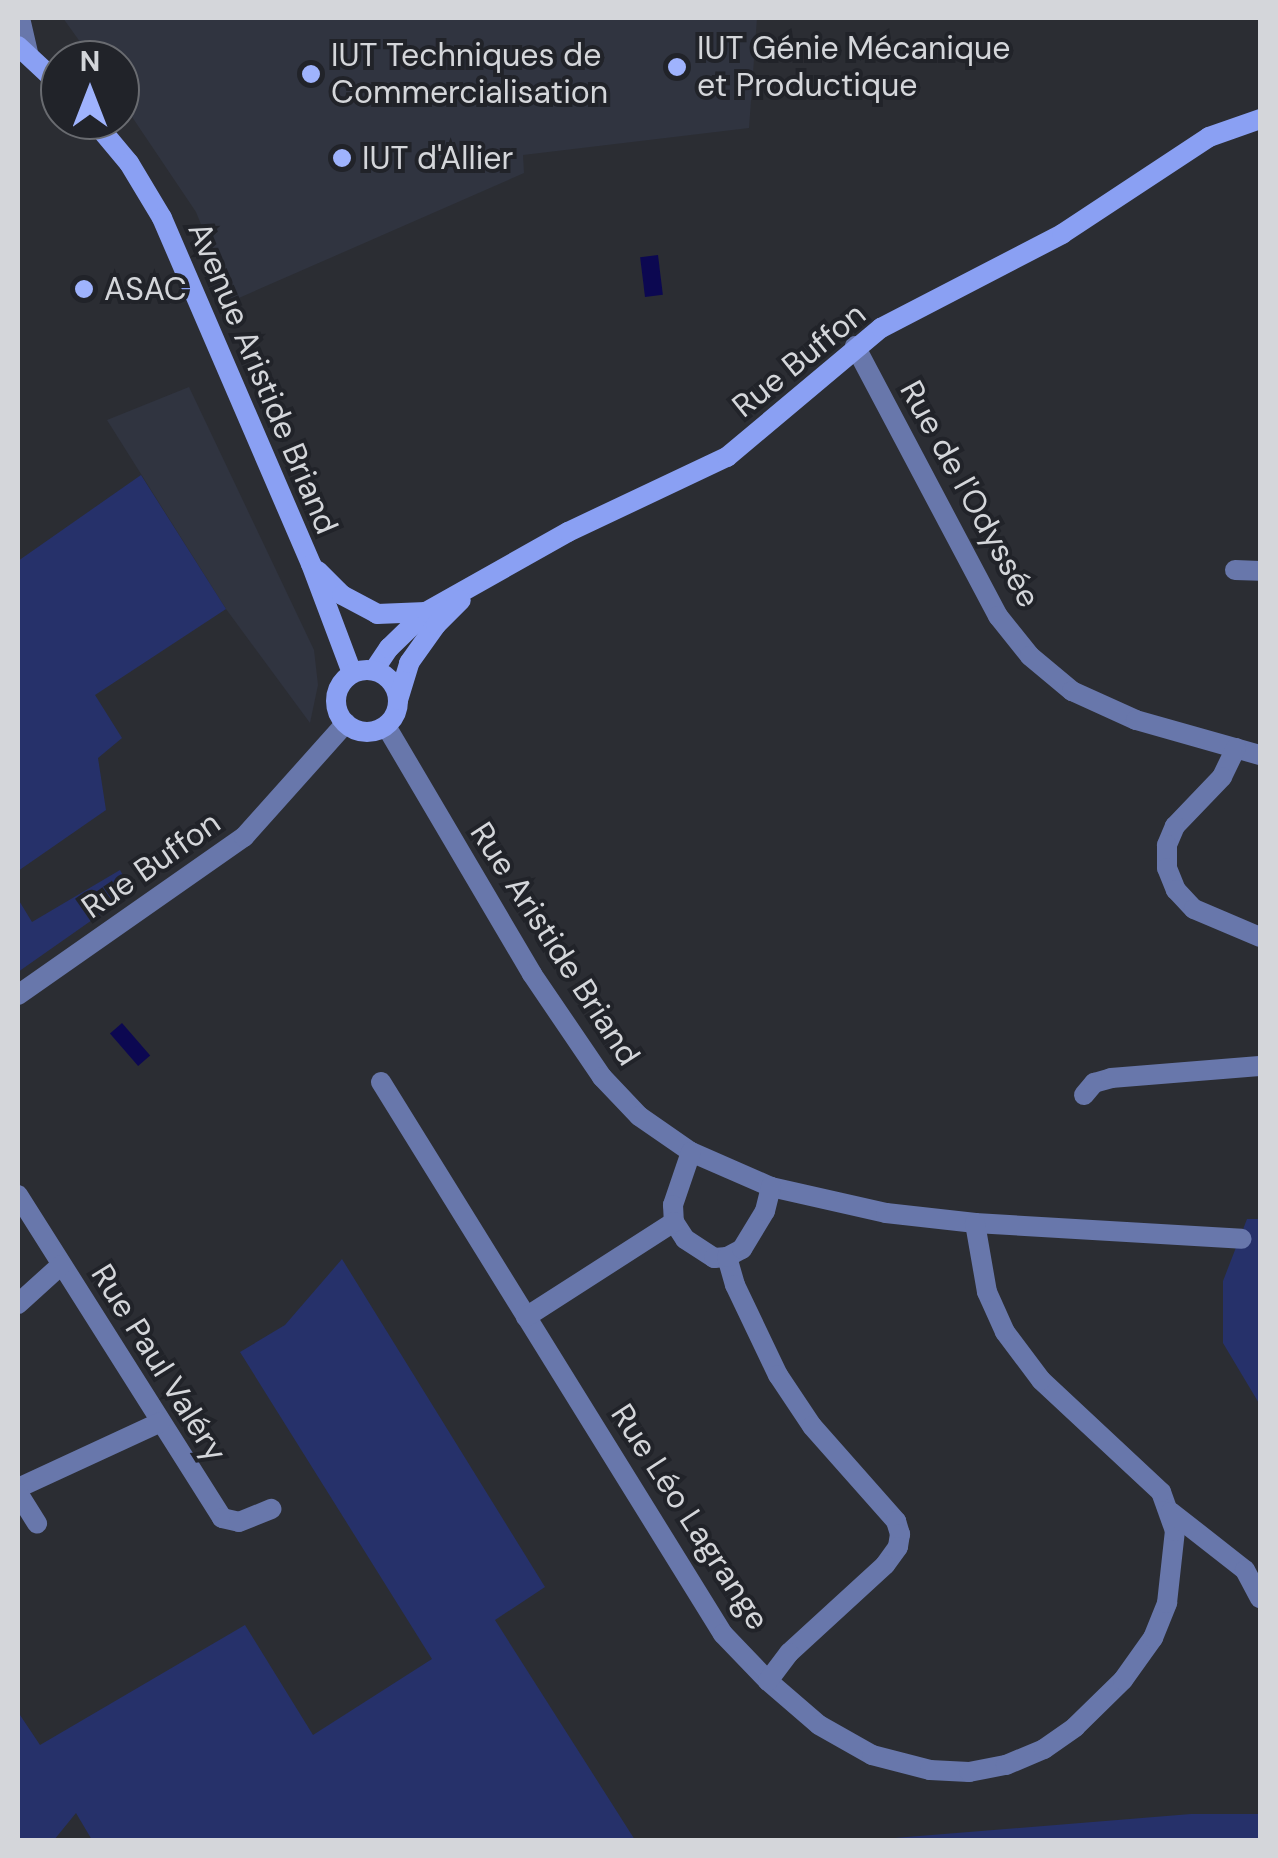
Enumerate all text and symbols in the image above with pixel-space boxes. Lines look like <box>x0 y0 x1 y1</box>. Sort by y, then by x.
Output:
place label: IUT Génie Mécanique et Productique <box>697 30 1011 105</box>
place label: IUT Techniques de Commercialisation <box>331 37 608 112</box>
north arrow <box>40 40 140 140</box>
text: N <box>80 43 100 80</box>
marker: IUT Génie Mécanique et Productique <box>666 56 688 78</box>
marker: IUT Techniques de Commercialisation <box>300 63 322 85</box>
place label: IUT d'Allier <box>362 139 513 177</box>
marker: IUT d'Allier <box>331 147 353 169</box>
street label: Avenue Aristide Briand <box>180 216 346 540</box>
place label: ASAC <box>104 270 187 308</box>
marker: ASAC <box>73 278 95 300</box>
street label: Rue Buffon <box>725 295 873 425</box>
street label: Rue de l'Odyssée <box>892 374 1048 614</box>
street label: Rue Buffon <box>74 803 228 927</box>
street label: Rue Aristide Briand <box>462 815 648 1073</box>
street label: Rue Paul Valéry <box>83 1257 235 1469</box>
street label: Rue Léo Lagrange <box>603 1397 777 1637</box>

